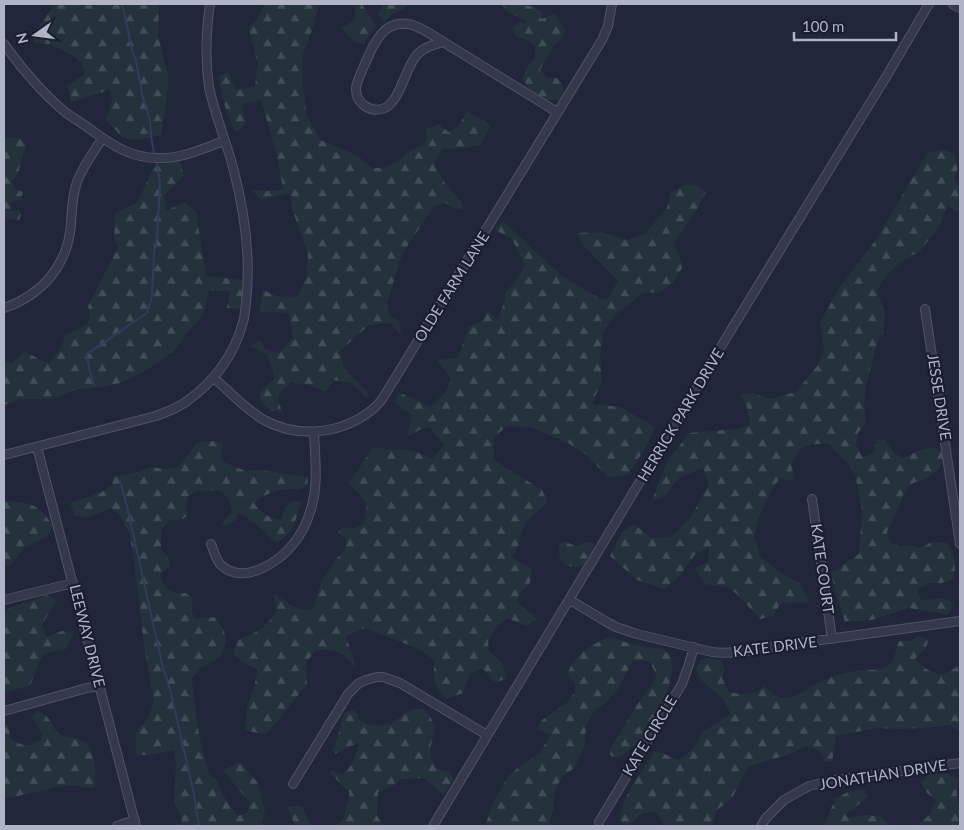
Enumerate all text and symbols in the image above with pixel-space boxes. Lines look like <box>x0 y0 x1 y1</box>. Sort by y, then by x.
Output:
north arrow <box>10 10 60 60</box>
scale bar <box>794 10 896 42</box>
text: 100 m <box>802 17 844 35</box>
text: N <box>12 31 31 46</box>
street label: OLDE FARM LANE <box>410 228 492 345</box>
street label: HERRICK PARK DRIVE <box>633 345 727 484</box>
street label: JESSE DRIVE <box>924 352 956 442</box>
street label: KATE COURT <box>808 522 838 615</box>
street label: LEEWAY DRIVE <box>66 582 109 689</box>
street label: KATE DRIVE <box>732 632 818 660</box>
street label: KATE CIRCLE <box>618 692 680 779</box>
street label: JONATHAN DRIVE <box>818 755 948 793</box>

